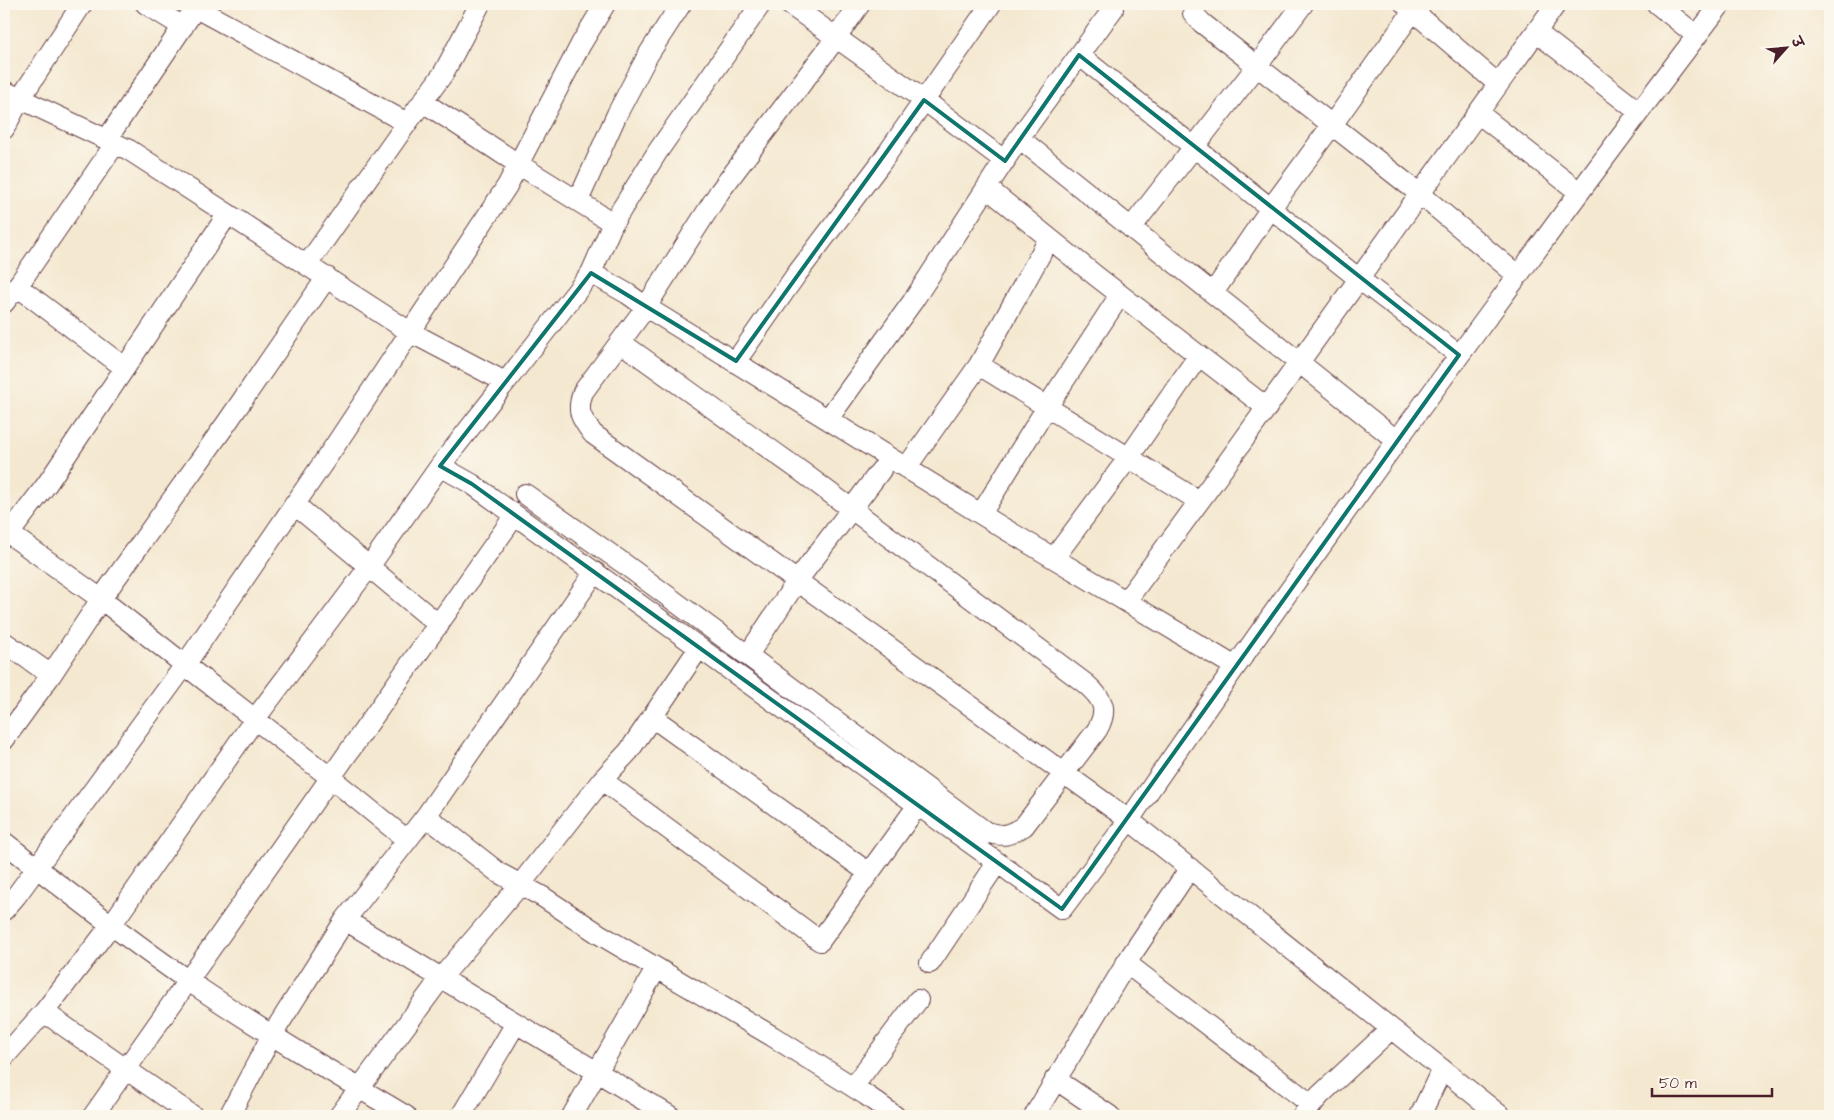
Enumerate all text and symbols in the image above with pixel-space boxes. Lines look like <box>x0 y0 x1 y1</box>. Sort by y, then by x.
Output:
north arrow <box>1762 22 1812 72</box>
text: उ <box>1785 32 1808 53</box>
scale bar <box>1652 1065 1772 1097</box>
text: 50 m <box>1659 1073 1697 1094</box>

